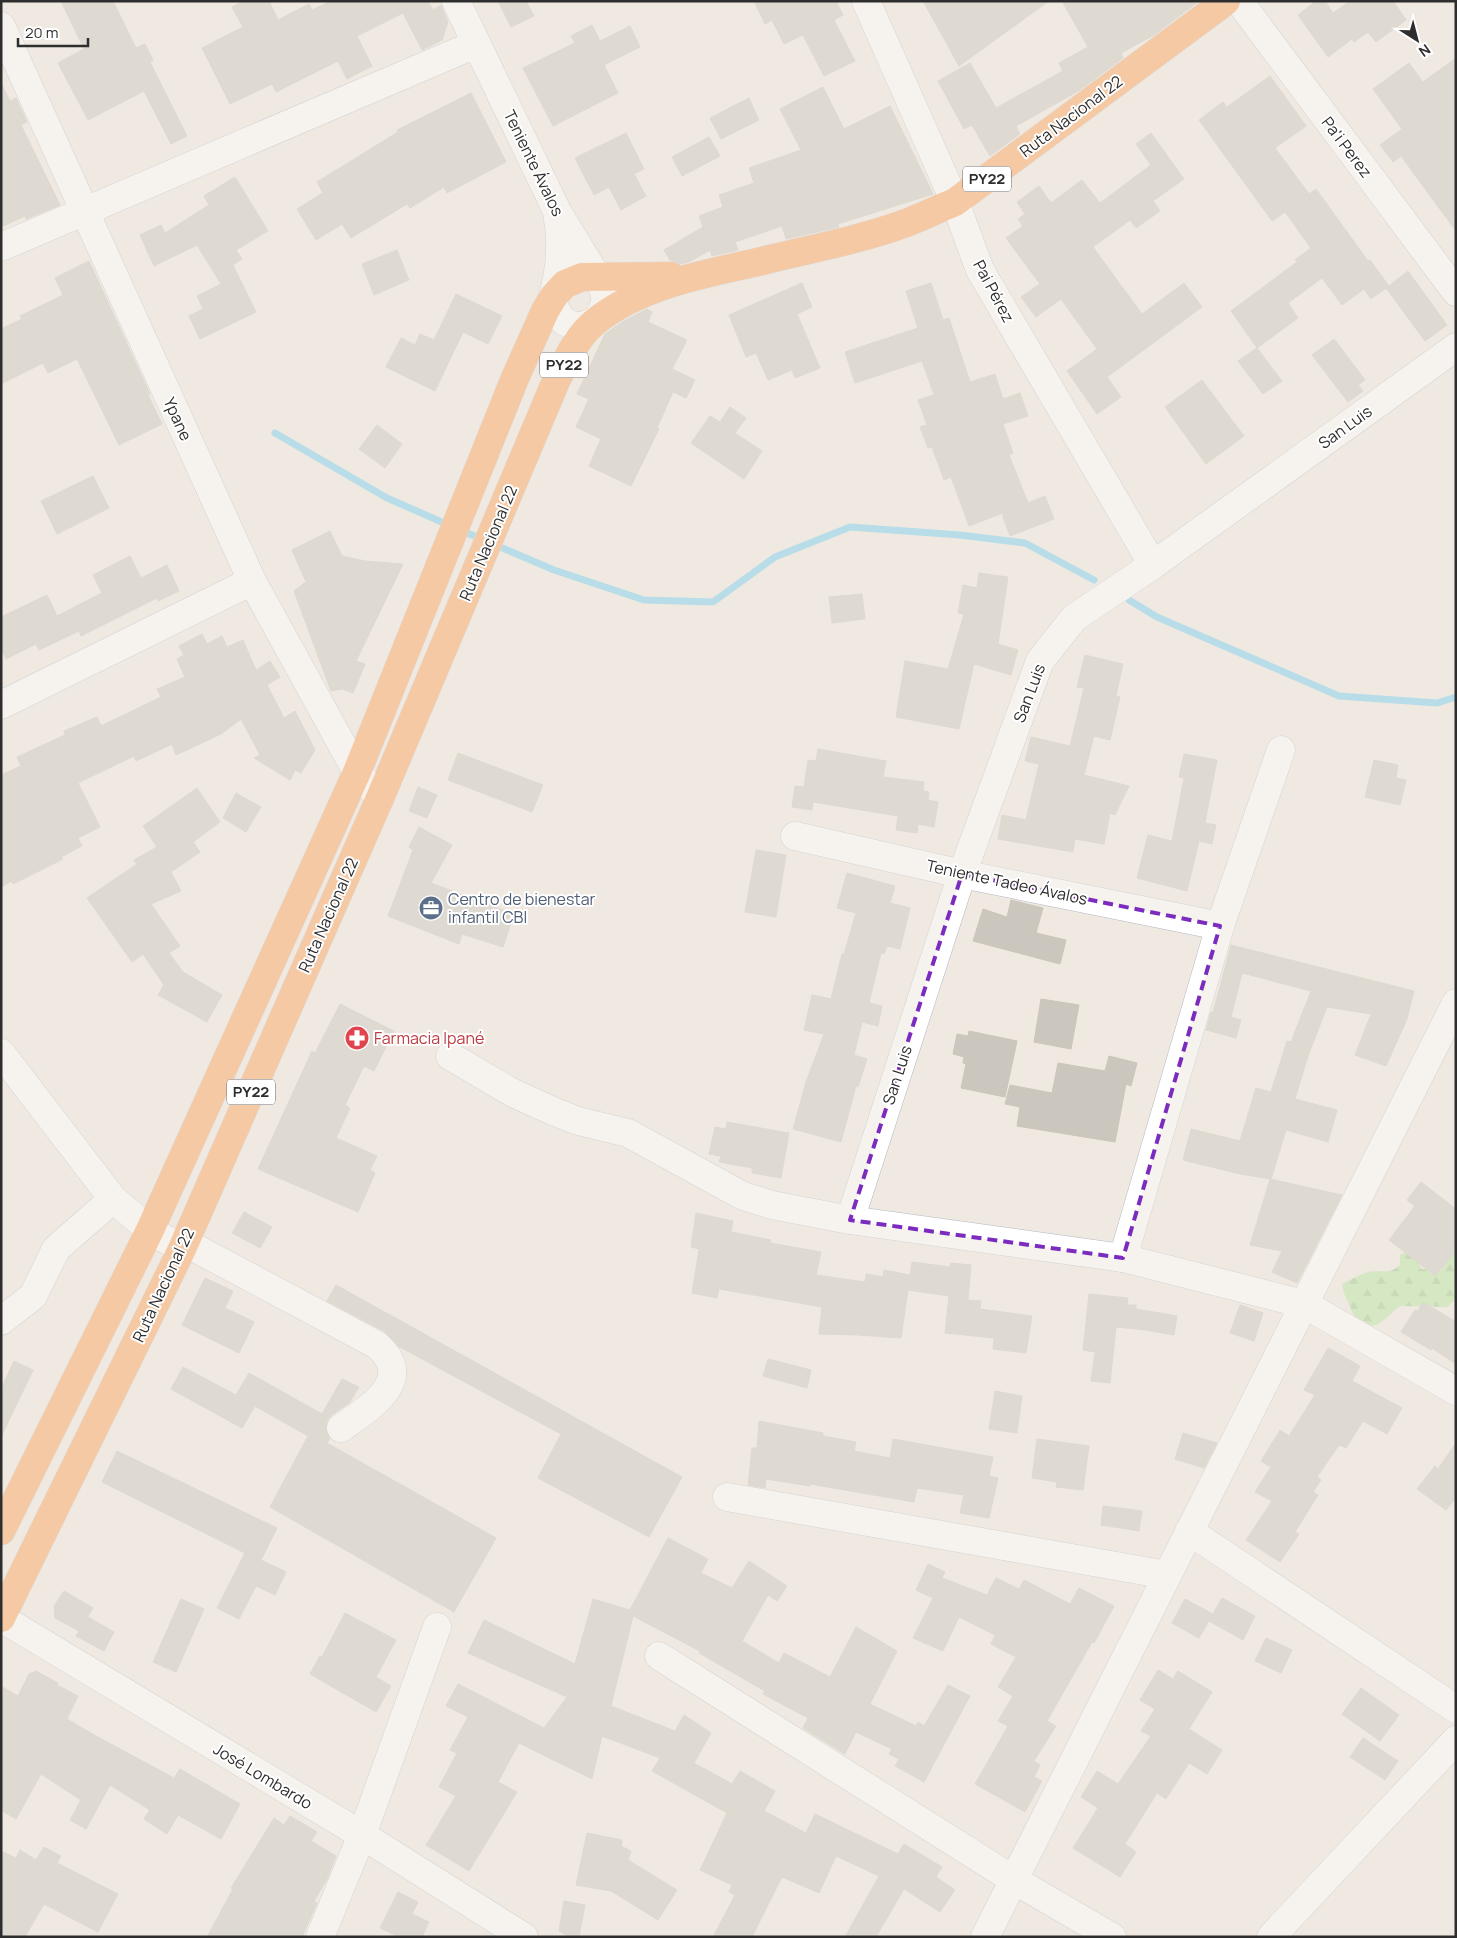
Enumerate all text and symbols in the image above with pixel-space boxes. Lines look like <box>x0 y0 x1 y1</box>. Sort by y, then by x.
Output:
scale bar <box>18 15 88 47</box>
north arrow <box>1392 15 1442 65</box>
text: 20 m <box>25 22 58 43</box>
text: N <box>1415 40 1435 62</box>
street label: Ruta Nacional 22 <box>1015 70 1127 162</box>
street label: Teniente Ávalos <box>499 106 569 220</box>
street label: Pa'i Perez <box>1317 112 1377 182</box>
road number: PY22 <box>963 166 1011 192</box>
street label: Pai Pérez <box>968 256 1020 326</box>
road number: PY22 <box>540 352 588 378</box>
street label: Ypane <box>159 394 197 444</box>
street label: San Luis <box>1314 400 1376 454</box>
street label: Ruta Nacional 22 <box>454 482 522 604</box>
street label: San Luis <box>1008 660 1050 726</box>
street label: Ruta Nacional 22 <box>293 854 363 976</box>
street label: Teniente Tadeo Ávalos <box>924 854 1090 910</box>
place label: Centro de bienestar infantil CBI <box>448 888 596 928</box>
office icon: Centro de bienestar infantil CBI <box>418 895 444 921</box>
pharmacy icon: Farmacia Ipané <box>344 1025 370 1051</box>
place label: Farmacia Ipané <box>374 1027 484 1049</box>
street label: San Luis <box>877 1042 917 1108</box>
road number: PY22 <box>227 1080 275 1104</box>
street label: Ruta Nacional 22 <box>127 1224 199 1346</box>
street label: José Lombardo <box>209 1738 317 1814</box>

